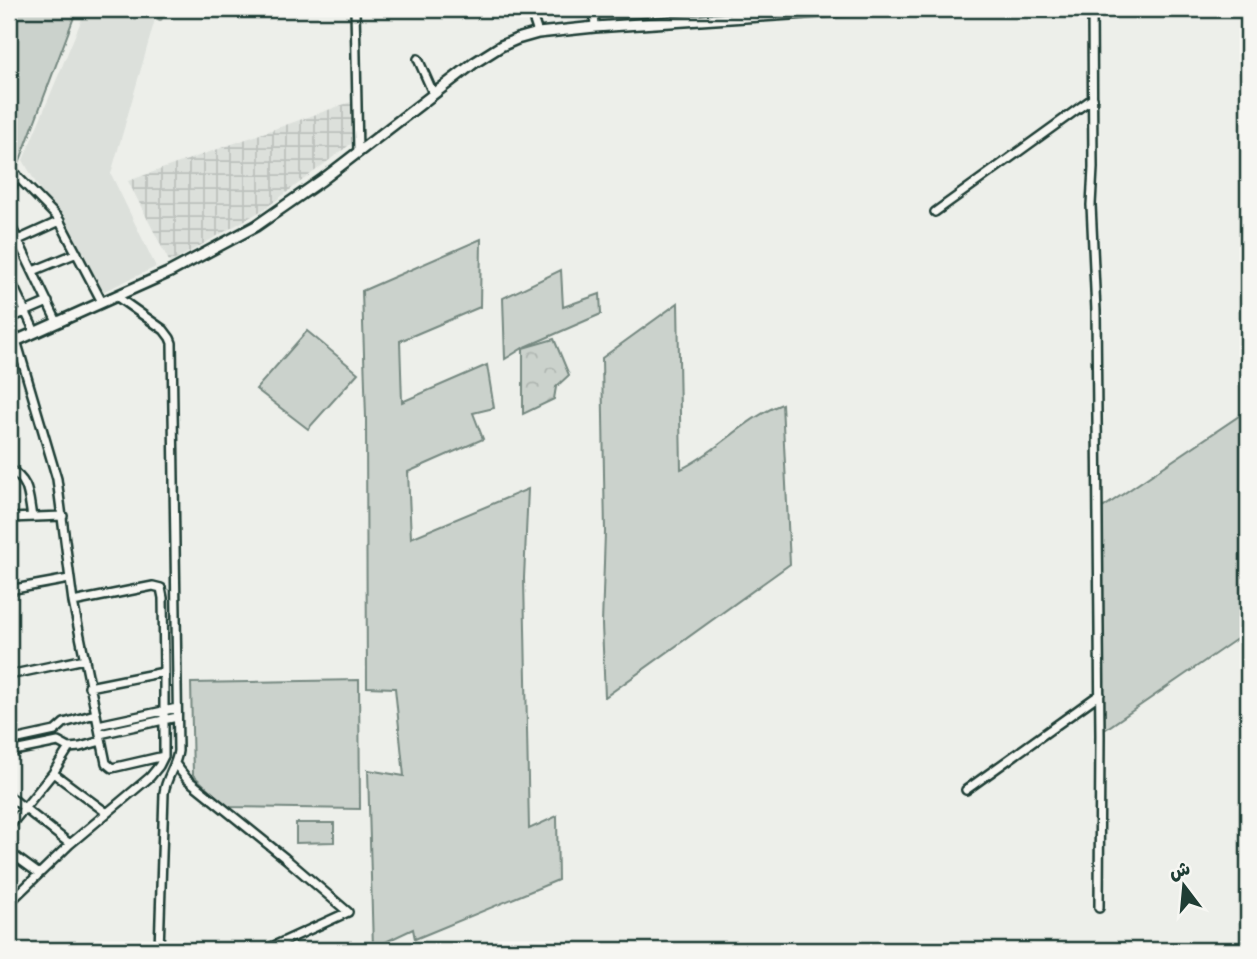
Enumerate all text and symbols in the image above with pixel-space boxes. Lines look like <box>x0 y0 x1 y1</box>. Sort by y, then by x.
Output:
north arrow <box>1148 850 1218 920</box>
text: ش <box>1167 859 1194 887</box>

